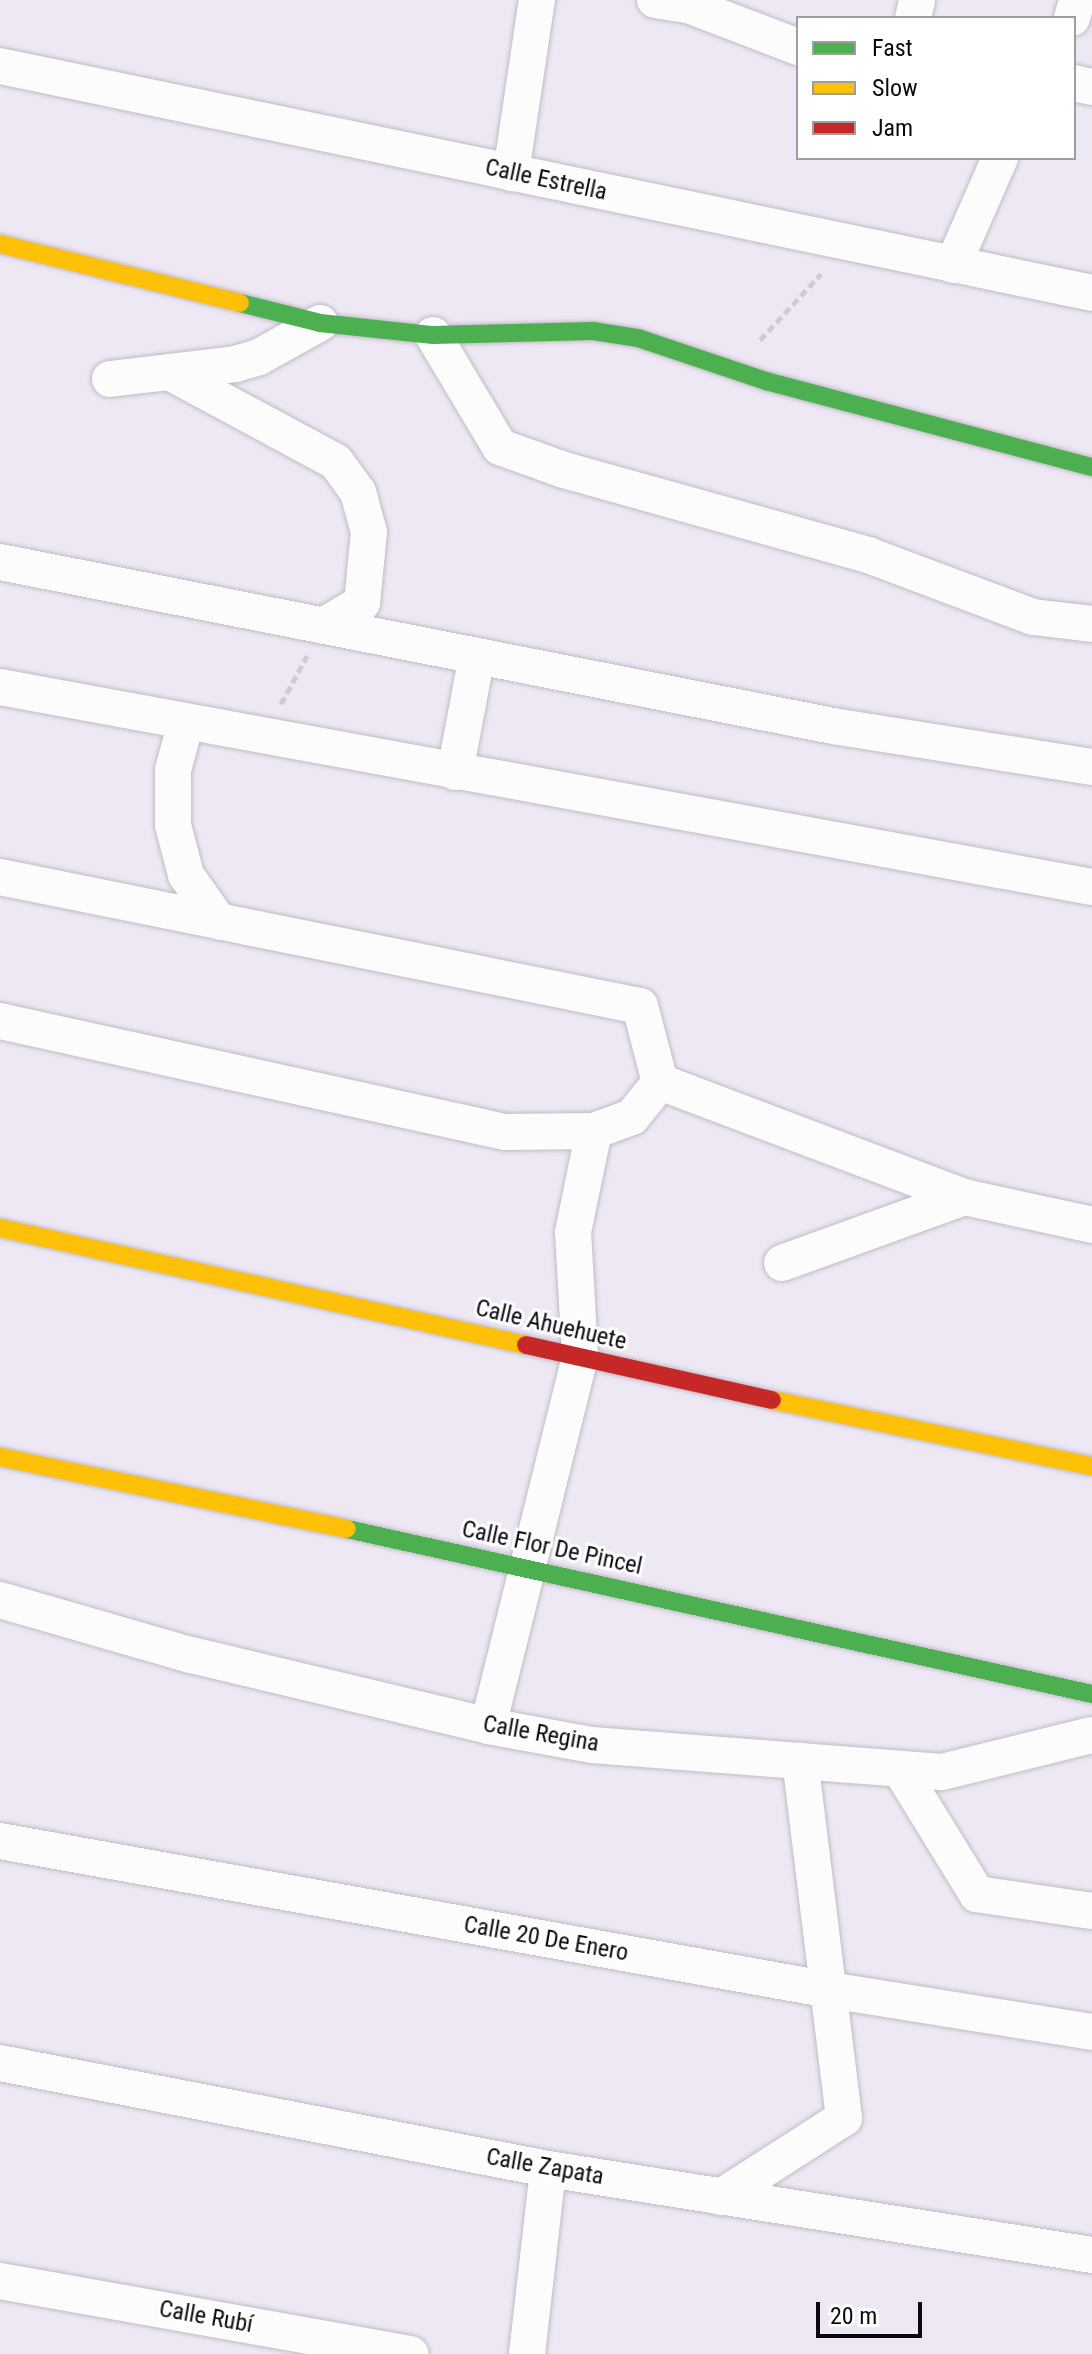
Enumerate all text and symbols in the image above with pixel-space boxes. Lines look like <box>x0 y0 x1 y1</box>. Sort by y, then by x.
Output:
legend <box>796 16 1076 160</box>
text: Fast <box>872 34 913 62</box>
text: Slow <box>872 74 918 102</box>
text: Jam <box>872 114 913 142</box>
street label: Calle Estrella <box>483 153 609 207</box>
street label: Calle Ahuehuete <box>473 1294 629 1356</box>
street label: Calle Flor De Pincel <box>459 1515 645 1581</box>
street label: Calle Regina <box>481 1710 601 1758</box>
street label: Calle 20 De Enero <box>462 1910 630 1968</box>
street label: Calle Zapata <box>484 2142 606 2192</box>
scale bar <box>820 2286 926 2336</box>
street label: Calle Rubí <box>157 2295 255 2339</box>
text: 20 m <box>830 2302 877 2330</box>

